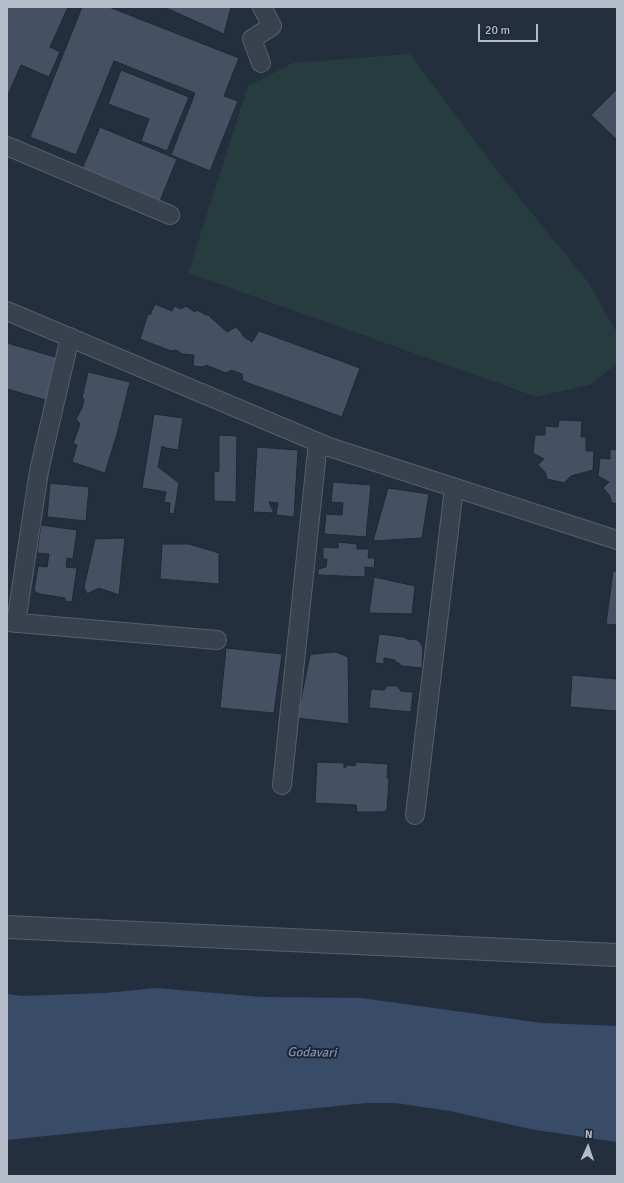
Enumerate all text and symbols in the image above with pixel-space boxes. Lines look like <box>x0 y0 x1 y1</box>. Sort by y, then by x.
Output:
scale bar <box>480 16 540 42</box>
text: 20 m <box>485 23 510 38</box>
water label: Godavari <box>287 1045 337 1061</box>
north arrow <box>568 1127 608 1167</box>
text: N <box>584 1128 593 1141</box>

